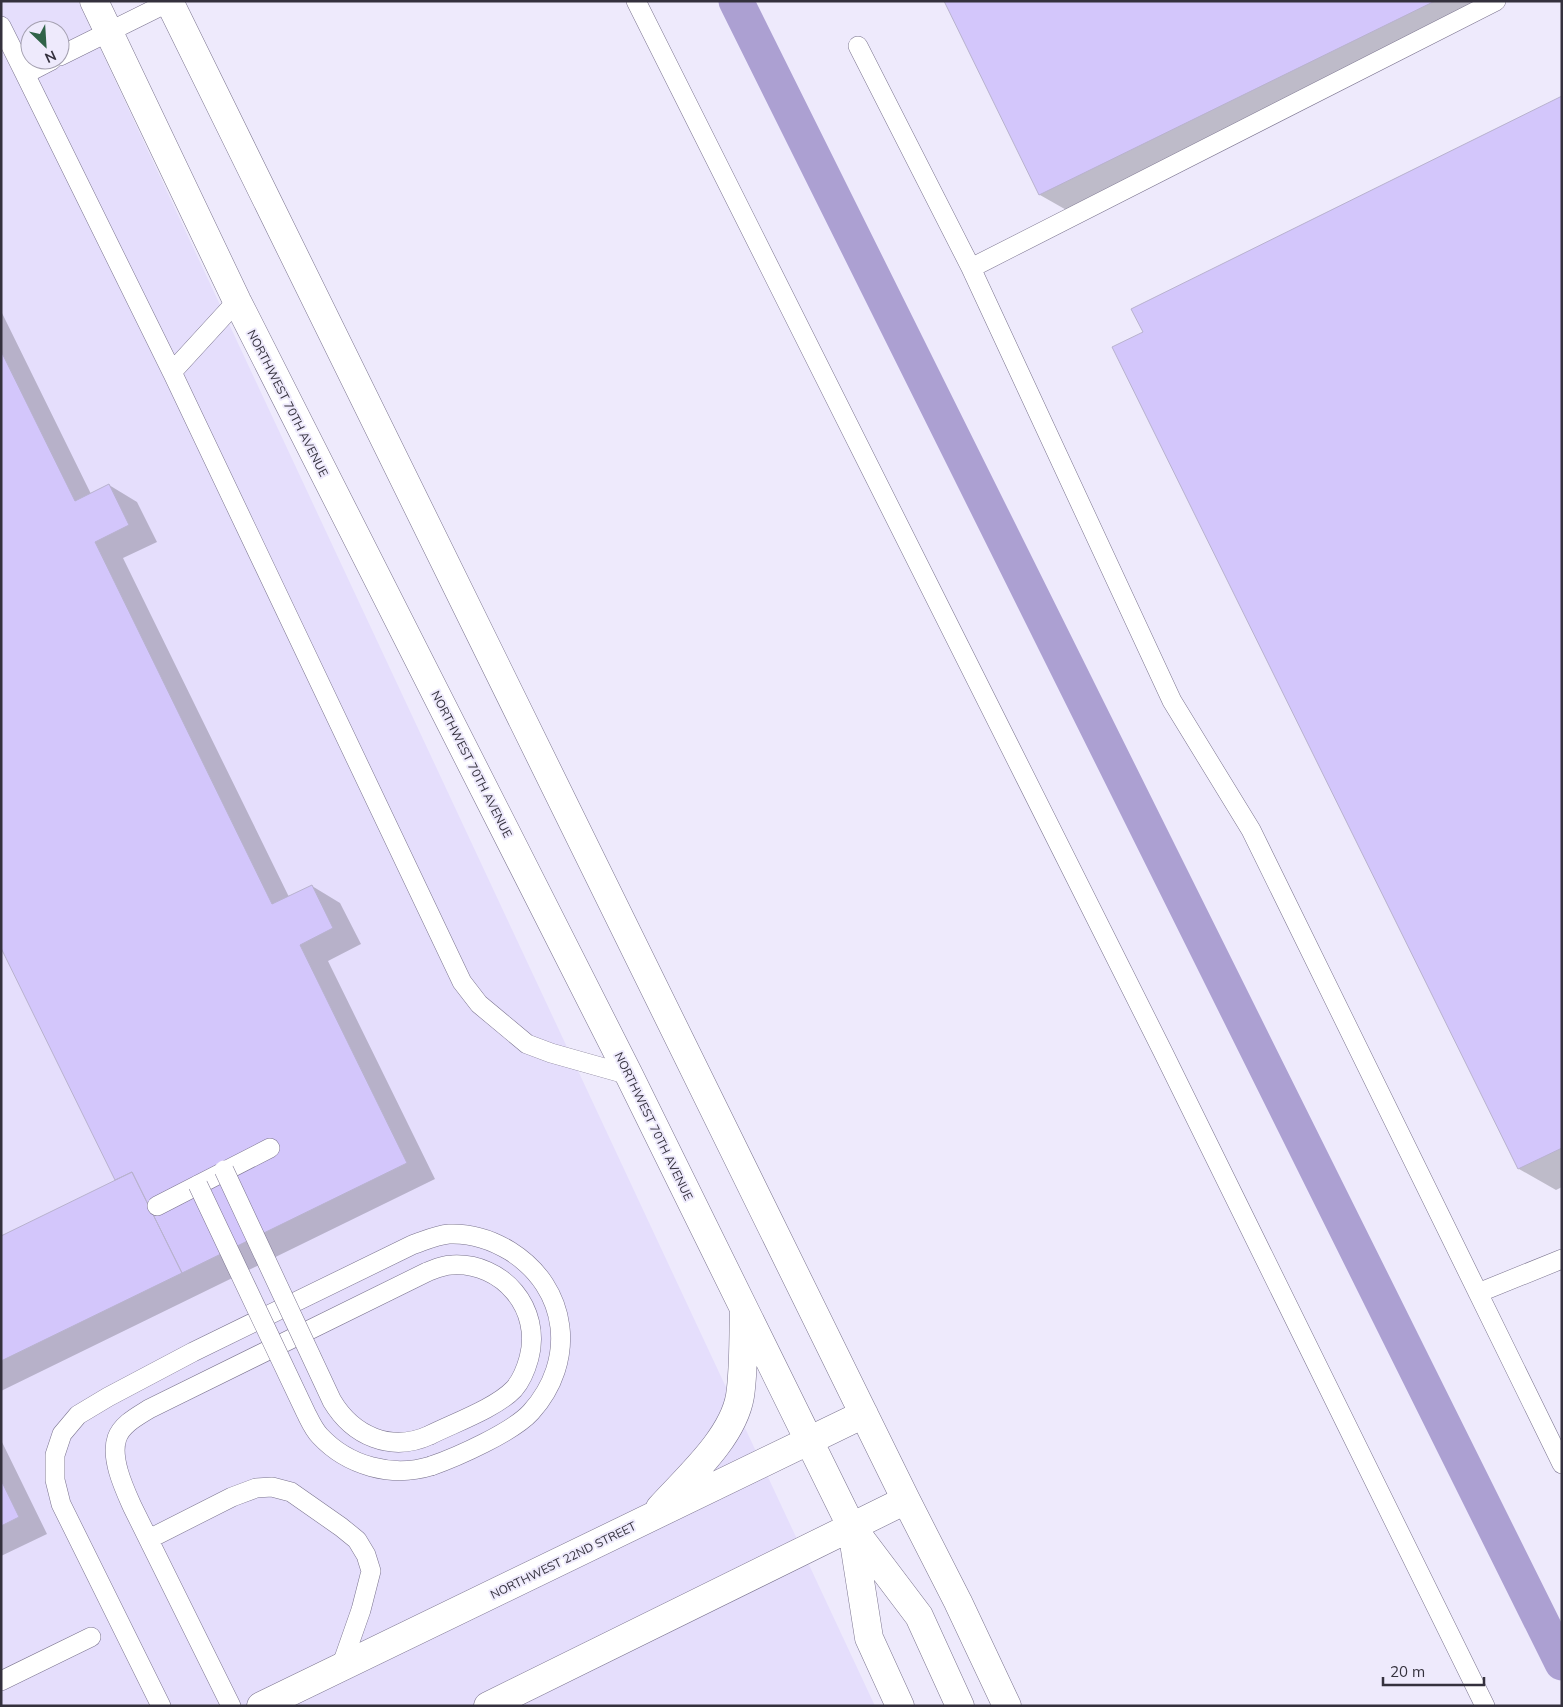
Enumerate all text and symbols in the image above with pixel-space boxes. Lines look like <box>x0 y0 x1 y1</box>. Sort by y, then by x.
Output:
north arrow <box>20 20 70 70</box>
text: N <box>42 46 59 67</box>
street label: NORTHWEST 70TH AVENUE <box>244 327 332 479</box>
street label: NORTHWEST 70TH AVENUE <box>428 688 516 840</box>
street label: NORTHWEST 70TH AVENUE <box>612 1049 696 1203</box>
street label: NORTHWEST 22ND STREET <box>488 1518 639 1602</box>
scale bar <box>1383 1654 1484 1686</box>
text: 20 m <box>1390 1662 1425 1681</box>

